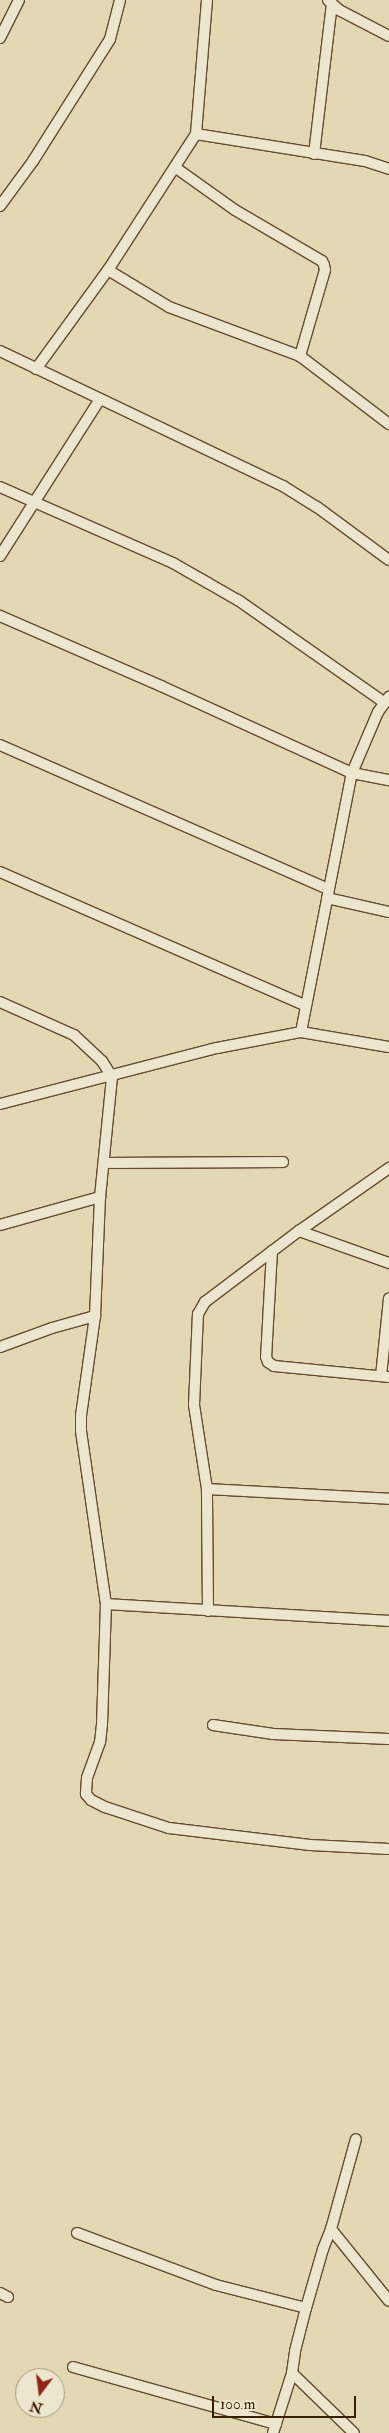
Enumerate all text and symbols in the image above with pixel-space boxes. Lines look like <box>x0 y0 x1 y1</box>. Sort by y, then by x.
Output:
north arrow <box>15 2368 65 2418</box>
scale bar <box>214 2386 358 2418</box>
text: 100 m <box>220 2395 255 2414</box>
text: N <box>28 2397 45 2417</box>

